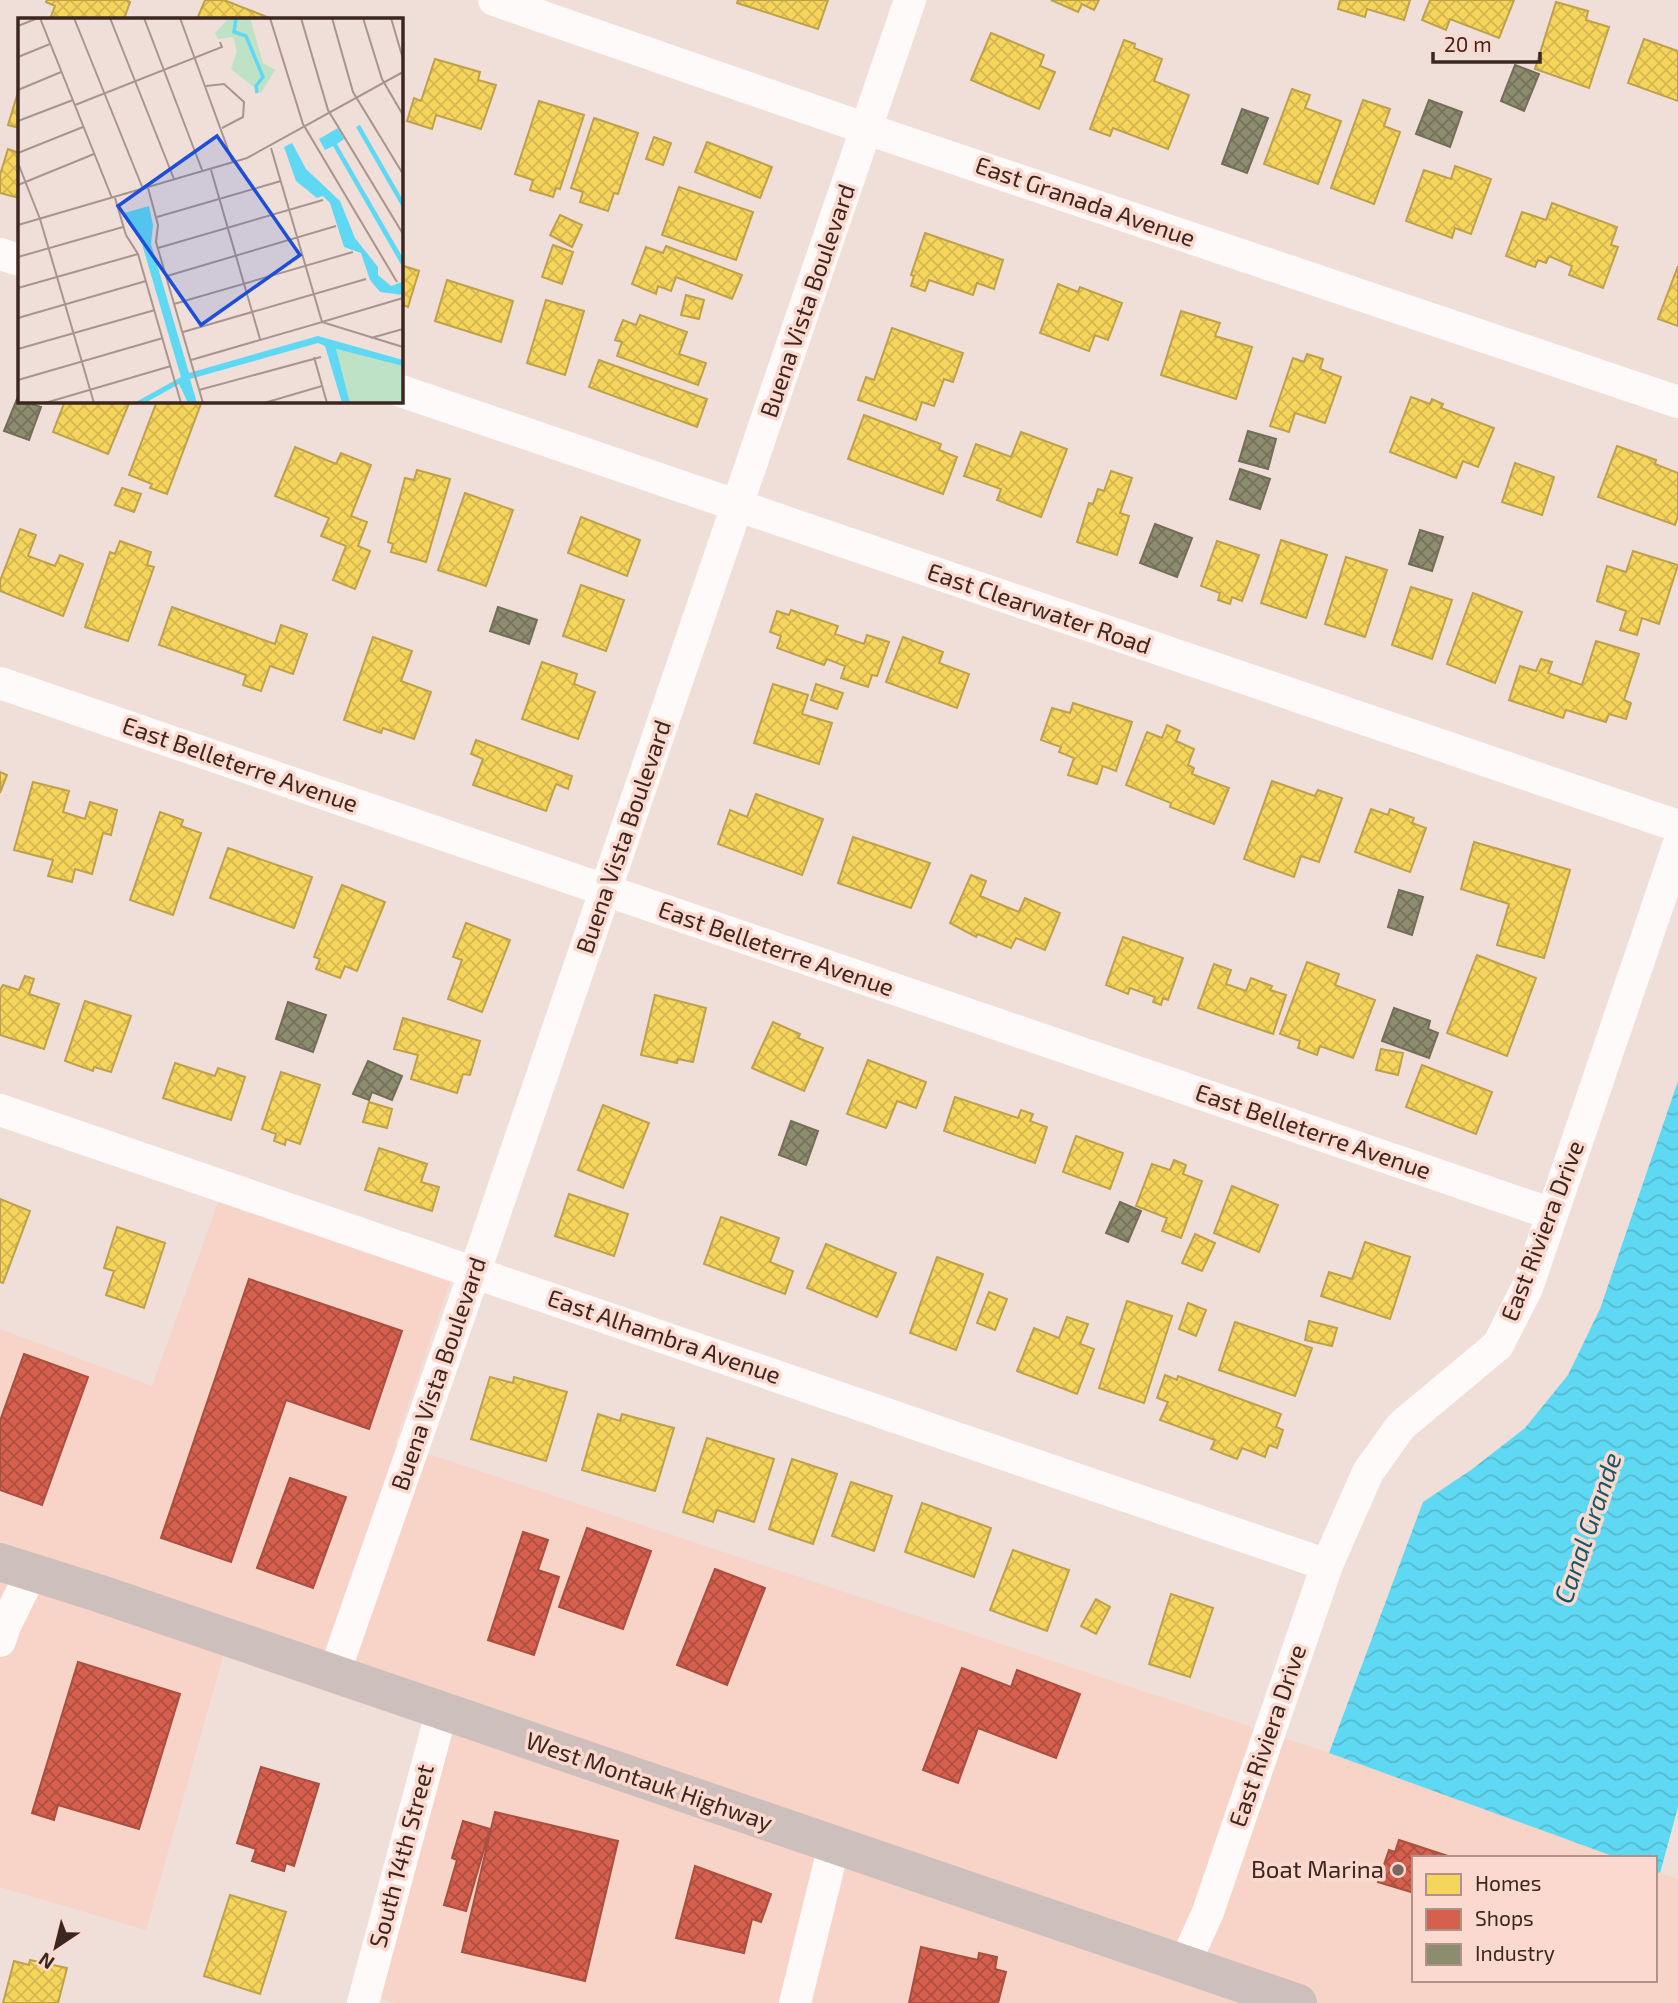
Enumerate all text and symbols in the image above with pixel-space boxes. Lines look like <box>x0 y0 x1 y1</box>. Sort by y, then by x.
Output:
inset map <box>18 18 402 402</box>
scale bar <box>1433 21 1540 65</box>
text: 20 m <box>1444 31 1492 56</box>
street label: East Granada Avenue <box>972 149 1199 252</box>
street label: Buena Vista Boulevard <box>753 180 860 421</box>
street label: East Clearwater Road <box>924 556 1155 659</box>
street label: East Belleterre Avenue <box>119 710 362 818</box>
street label: Buena Vista Boulevard <box>569 716 676 957</box>
street label: East Belleterre Avenue <box>655 894 898 1002</box>
street label: East Belleterre Avenue <box>1192 1077 1435 1185</box>
street label: East Riviera Drive <box>1494 1136 1589 1325</box>
street label: Buena Vista Boulevard <box>384 1253 491 1494</box>
street label: East Alhambra Avenue <box>544 1282 785 1389</box>
water label: Canal Grande <box>1546 1448 1627 1607</box>
street label: East Riviera Drive <box>1222 1641 1311 1830</box>
street label: West Montauk Highway <box>522 1725 777 1837</box>
street label: South 14th Street <box>362 1761 439 1950</box>
place label: Boat Marina <box>1251 1854 1384 1883</box>
legend <box>1412 1856 1657 1982</box>
marker: Boat Marina <box>1390 1862 1406 1878</box>
text: Homes <box>1475 1870 1541 1895</box>
text: Shops <box>1475 1905 1534 1930</box>
north arrow <box>21 1912 91 1982</box>
text: Industry <box>1475 1940 1555 1965</box>
text: N <box>34 1948 58 1975</box>

